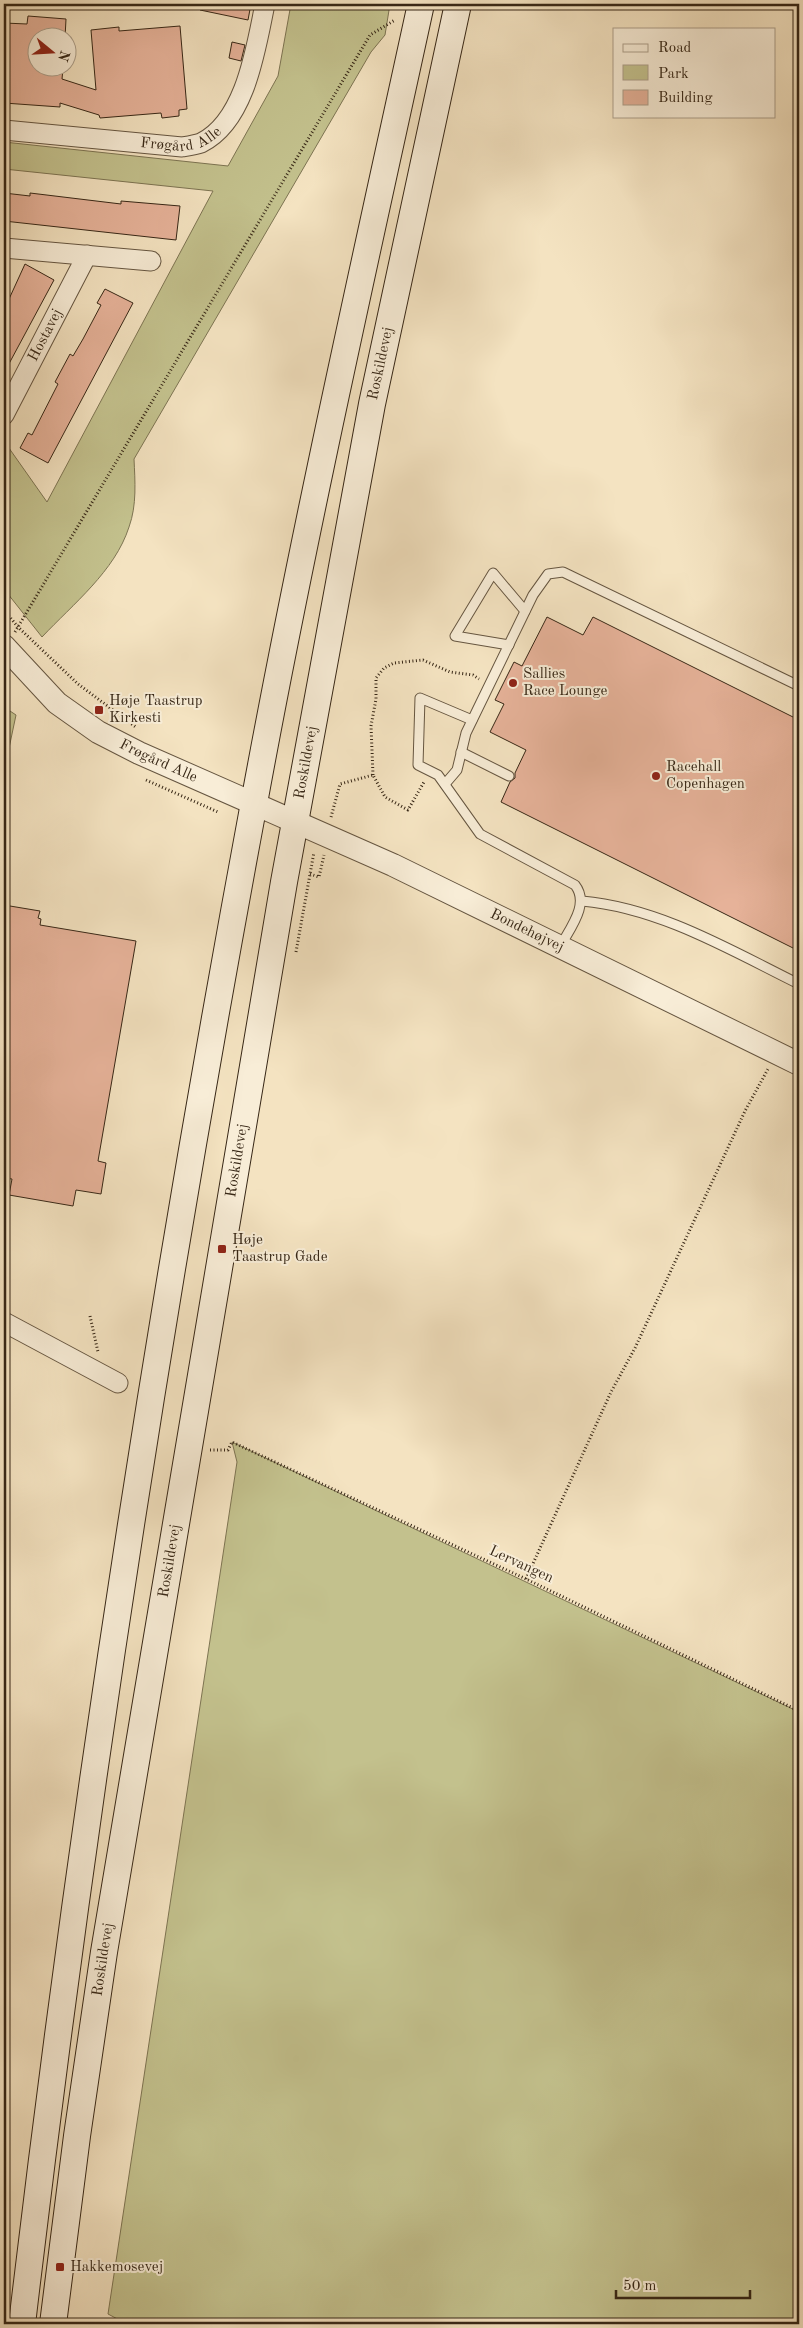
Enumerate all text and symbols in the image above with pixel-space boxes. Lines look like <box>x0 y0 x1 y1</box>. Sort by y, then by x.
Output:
north arrow <box>28 28 78 78</box>
legend <box>613 28 776 118</box>
text: Road <box>658 41 692 56</box>
text: N <box>55 48 72 63</box>
text: Park <box>658 67 689 82</box>
text: Building <box>658 91 713 106</box>
street label: Frøgård Alle <box>140 124 225 155</box>
street label: Hostavej <box>26 306 65 364</box>
street label: Roskildevej <box>366 326 396 401</box>
place label: Sallies Race Lounge <box>523 667 607 699</box>
marker: Sallies Race Lounge <box>507 677 519 689</box>
place label: Høje Taastrup Kirkesti <box>109 694 203 726</box>
marker: Høje Taastrup Kirkesti <box>93 704 105 716</box>
street label: Roskildevej <box>292 725 320 800</box>
street label: Frøgård Alle <box>117 737 200 785</box>
place label: Racehall Copenhagen <box>666 760 745 792</box>
marker: Racehall Copenhagen <box>650 770 662 782</box>
street label: Bondehøjvej <box>488 906 566 955</box>
street label: Roskildevej <box>224 1123 251 1199</box>
place label: Høje Taastrup Gade <box>232 1233 328 1265</box>
marker: Høje Taastrup Gade <box>216 1243 228 1255</box>
street label: Roskildevej <box>156 1523 183 1599</box>
street label: Lervangen <box>486 1544 556 1586</box>
street label: Roskildevej <box>90 1921 116 1997</box>
place label: Hakkemosevej <box>70 2260 163 2275</box>
marker: Hakkemosevej <box>54 2261 66 2273</box>
scale bar <box>616 2268 749 2300</box>
text: 50 m <box>623 2279 657 2294</box>

